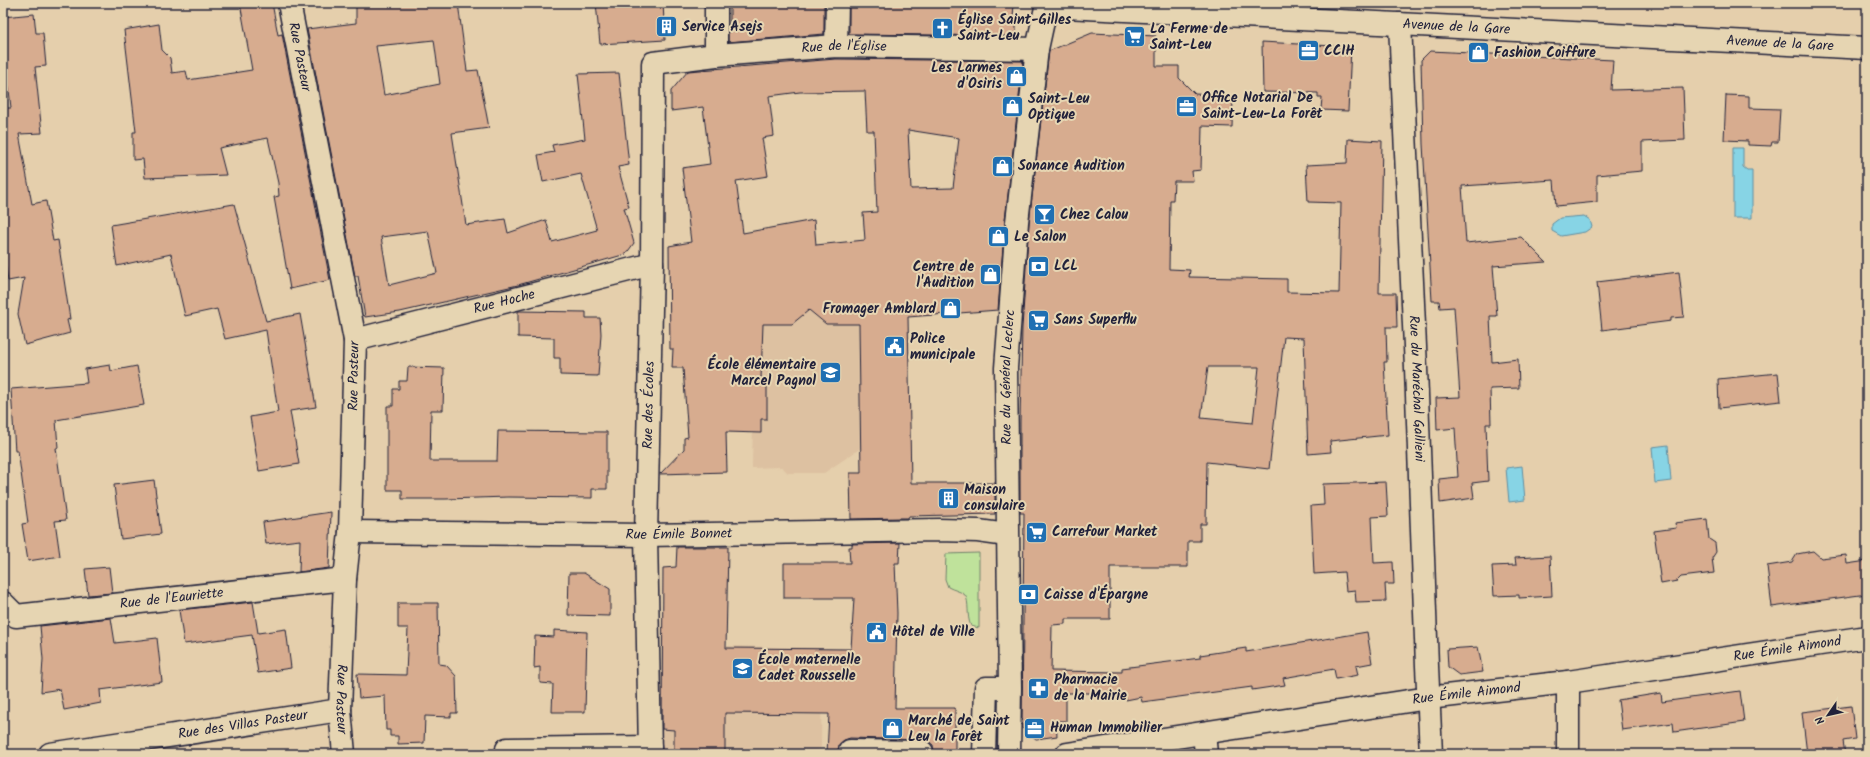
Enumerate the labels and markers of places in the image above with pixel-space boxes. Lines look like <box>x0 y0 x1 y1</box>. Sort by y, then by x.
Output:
place label: Église Saint-Gilles Saint-Leu <box>958 9 1072 47</box>
building icon: Service Asejs <box>653 14 679 40</box>
church icon: Église Saint-Gilles Saint-Leu <box>930 15 956 41</box>
place label: Service Asejs <box>682 16 763 38</box>
place label: La Ferme de Saint-Leu <box>1150 18 1228 56</box>
supermarket icon: La Ferme de Saint-Leu <box>1121 24 1147 50</box>
office icon: CCIH <box>1296 38 1322 64</box>
place label: CCIH <box>1324 40 1355 62</box>
shop icon: Fashion Coiffure <box>1465 40 1491 66</box>
place label: Fashion Coiffure <box>1494 42 1596 64</box>
place label: Les Larmes d'Osiris <box>931 57 1002 95</box>
shop icon: Les Larmes d'Osiris <box>1004 63 1030 89</box>
place label: Office Notarial De Saint-Leu-La Forêt <box>1202 87 1323 125</box>
place label: Saint-Leu Optique <box>1028 88 1089 126</box>
office icon: Office Notarial De Saint-Leu-La Forêt <box>1174 93 1200 119</box>
shop icon: Saint-Leu Optique <box>1000 94 1026 120</box>
shop icon: Sonance Audition <box>990 153 1016 179</box>
place label: Sonance Audition <box>1018 155 1125 177</box>
bar icon: Chez Calou <box>1031 202 1057 228</box>
place label: Chez Calou <box>1060 204 1128 226</box>
shop icon: Le Salon <box>986 224 1012 250</box>
place label: Le Salon <box>1014 226 1067 248</box>
bank icon: LCL <box>1025 253 1051 279</box>
place label: LCL <box>1054 255 1078 277</box>
place label: Centre de l'Audition <box>913 256 974 294</box>
shop icon: Centre de l'Audition <box>977 262 1003 288</box>
shop icon: Fromager Amblard <box>938 296 964 322</box>
place label: Fromager Amblard <box>823 298 936 320</box>
supermarket icon: Sans Superflu <box>1026 307 1052 333</box>
place label: Sans Superflu <box>1054 309 1137 331</box>
place label: Police municipale <box>910 328 976 366</box>
public building icon: Police municipale <box>882 334 908 360</box>
place label: École élémentaire Marcel Pagnol <box>708 354 816 392</box>
school or university icon: École élémentaire Marcel Pagnol <box>818 360 844 386</box>
place label: Maison consulaire <box>964 479 1025 517</box>
building icon: Maison consulaire <box>936 485 962 511</box>
supermarket icon: Carrefour Market <box>1023 519 1049 545</box>
place label: Carrefour Market <box>1052 521 1158 543</box>
bank icon: Caisse d'Épargne <box>1016 582 1042 608</box>
place label: Caisse d'Épargne <box>1044 584 1148 606</box>
public building icon: Hôtel de Ville <box>863 619 889 645</box>
place label: Hôtel de Ville <box>892 621 975 643</box>
place label: École maternelle Cadet Rousselle <box>758 649 861 687</box>
school or university icon: École maternelle Cadet Rousselle <box>729 655 755 681</box>
place label: Pharmacie de la Mairie <box>1054 669 1127 707</box>
pharmacy icon: Pharmacie de la Mairie <box>1026 675 1052 701</box>
place label: Marché de Saint Leu la Forêt <box>908 710 1010 748</box>
office icon: Human Immobilier <box>1021 715 1047 741</box>
shop icon: Marché de Saint Leu la Forêt <box>879 716 905 742</box>
place label: Human Immobilier <box>1050 717 1163 739</box>

